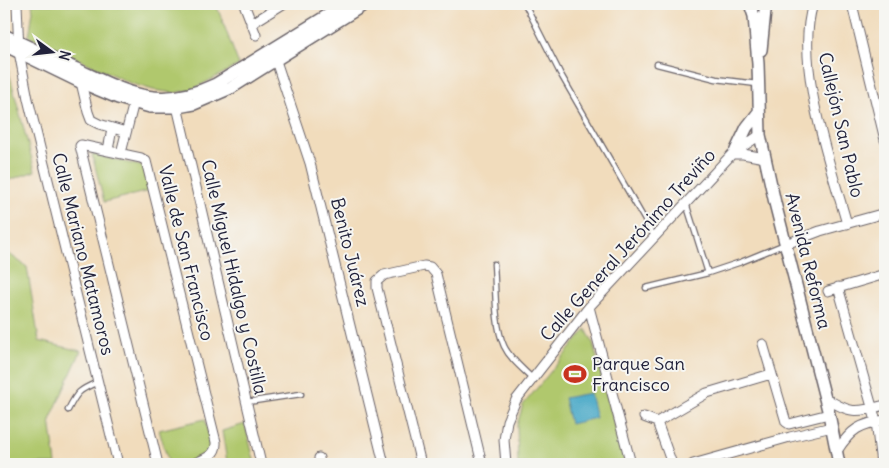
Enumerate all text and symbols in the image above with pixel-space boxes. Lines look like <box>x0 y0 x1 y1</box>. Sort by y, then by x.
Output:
north arrow <box>28 28 78 78</box>
text: N <box>55 48 75 62</box>
street label: Callejón San Pablo <box>814 50 869 200</box>
street label: Calle General Jerónimo Treviño <box>535 144 720 346</box>
street label: Calle Mariano Matamoros <box>47 150 120 357</box>
street label: Calle Miguel Hidalgo y Costilla <box>196 157 273 397</box>
street label: Valle de San Francisco <box>154 163 219 343</box>
street label: Avenida Reforma <box>780 190 837 331</box>
street label: Benito Juárez <box>326 195 375 309</box>
place label: Parque San Francisco <box>592 352 685 396</box>
sports icon: Parque San Francisco <box>562 361 588 387</box>

